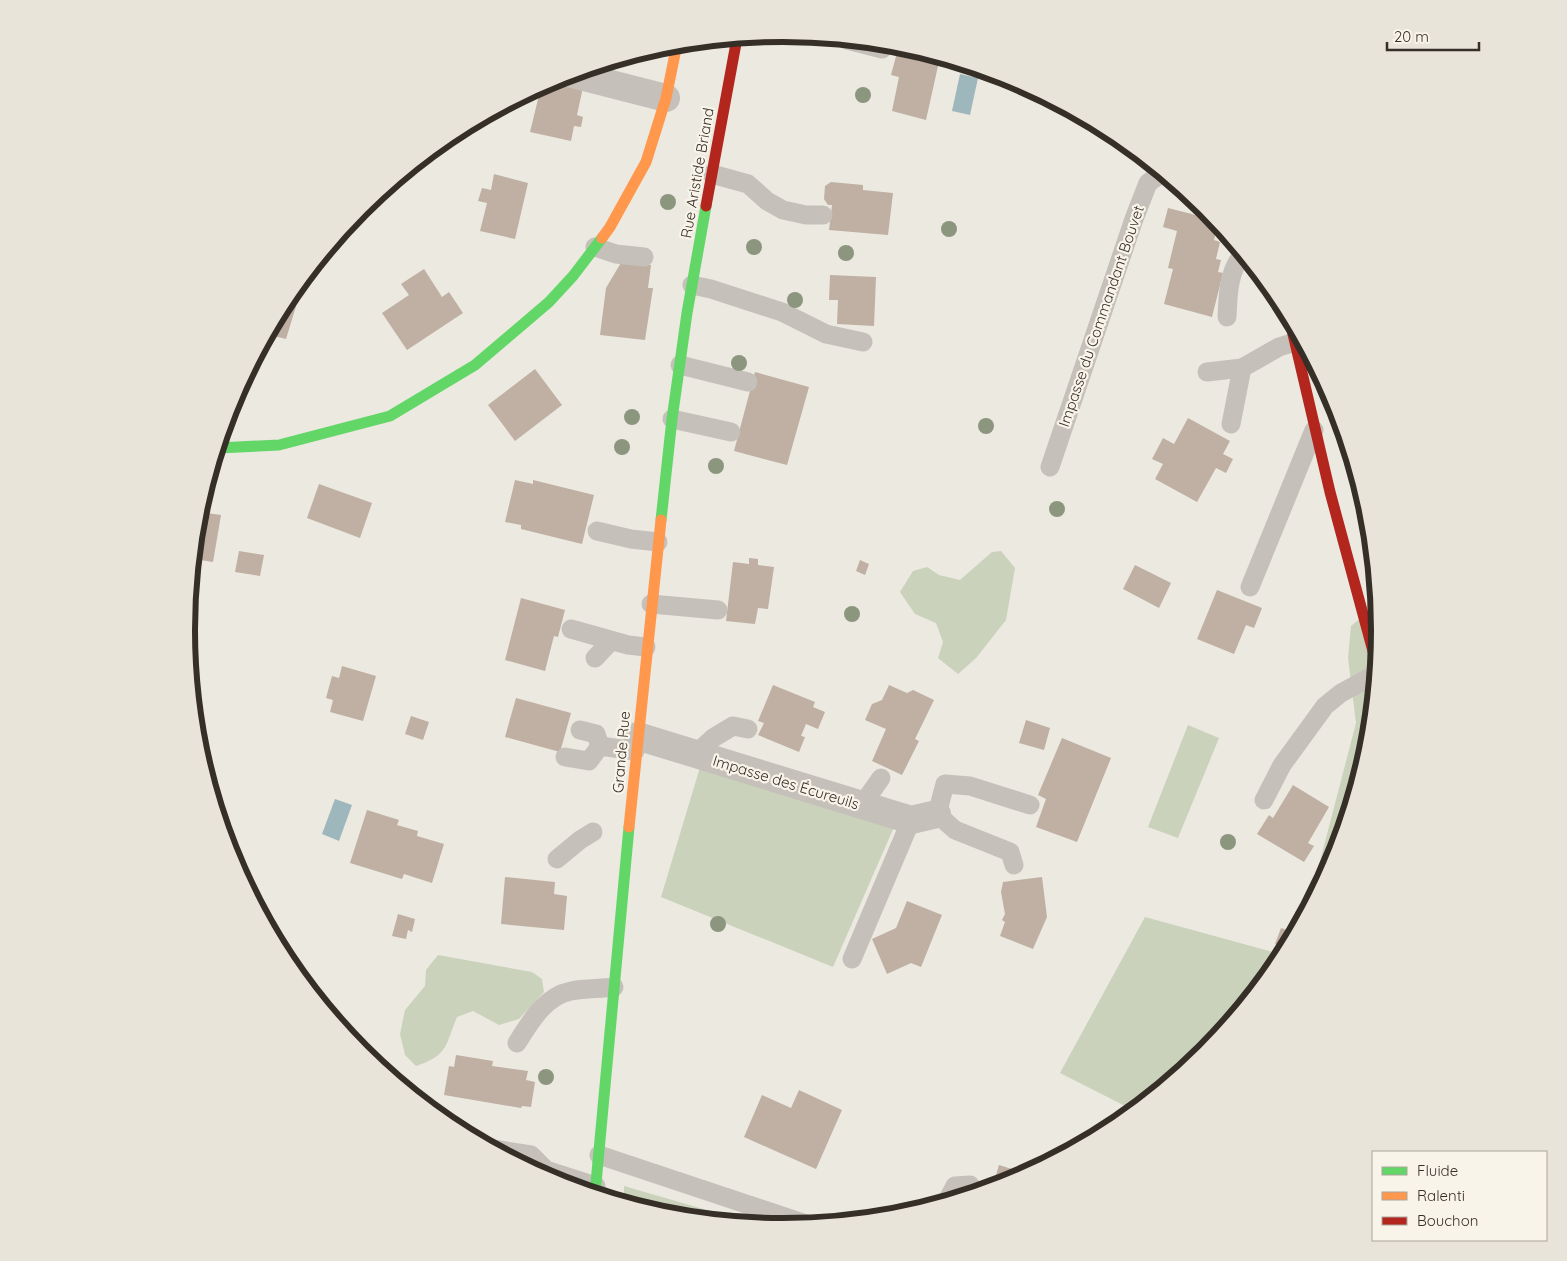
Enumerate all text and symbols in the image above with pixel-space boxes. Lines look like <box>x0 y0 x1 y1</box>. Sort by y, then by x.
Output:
scale bar <box>1387 20 1480 52</box>
text: 20 m <box>1394 27 1429 46</box>
street label: Rue Aristide Briand <box>676 106 718 240</box>
street label: Impasse du Commandant Bouvet <box>1054 203 1148 429</box>
street label: Grande Rue <box>608 710 634 794</box>
street label: Impasse des Écureuils <box>711 751 861 813</box>
legend <box>1372 1151 1547 1241</box>
text: Fluide <box>1417 1161 1458 1180</box>
text: Ralenti <box>1417 1186 1465 1205</box>
text: Bouchon <box>1417 1211 1478 1230</box>

